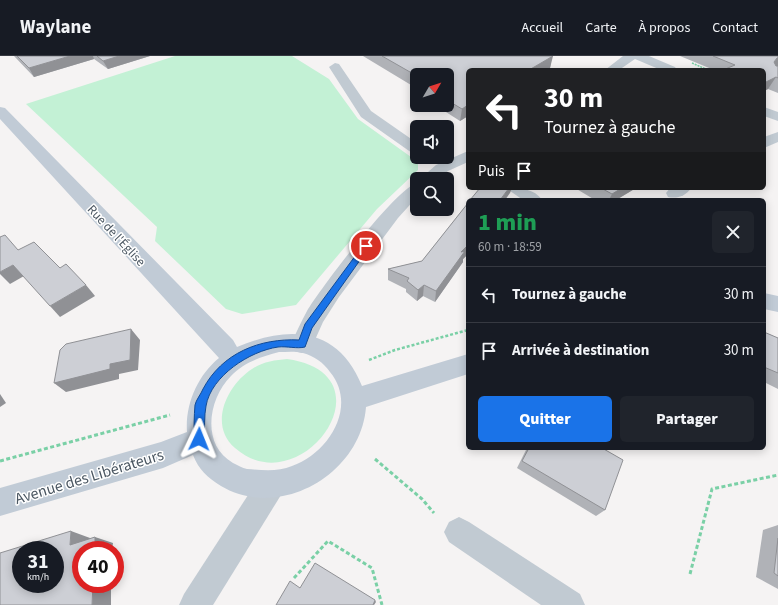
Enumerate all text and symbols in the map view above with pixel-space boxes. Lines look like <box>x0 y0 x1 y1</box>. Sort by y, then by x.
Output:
text: Waylane <box>20 14 91 41</box>
text: Accueil <box>522 18 563 38</box>
text: Carte <box>585 18 617 38</box>
text: À propos <box>639 18 690 38</box>
text: Contact <box>712 18 758 38</box>
north arrow <box>410 68 454 112</box>
map controls <box>410 68 454 216</box>
text: 30 m <box>544 78 603 118</box>
icon: left <box>478 84 530 136</box>
text: Tournez à gauche <box>544 115 676 140</box>
button: sound <box>410 120 454 164</box>
icon: arrive <box>513 160 535 182</box>
text: Puis <box>478 161 505 182</box>
button: search <box>410 172 454 216</box>
street label: Rue de l'Église <box>83 201 150 270</box>
text: 1 min <box>478 205 537 240</box>
button: close <box>712 211 754 253</box>
pin <box>349 229 383 263</box>
icon: arrive <box>355 235 377 257</box>
text: 60 m · 18:59 <box>478 238 542 256</box>
icon: left <box>478 284 500 306</box>
text: Tournez à gauche <box>512 284 627 305</box>
text: 30 m <box>724 284 754 305</box>
icon: arrive <box>478 340 500 362</box>
text: Arrivée à destination <box>512 340 649 361</box>
text: 30 m <box>724 340 754 361</box>
button: Quitter <box>478 396 612 442</box>
button: Partager <box>620 396 754 442</box>
position arrow <box>178 418 220 460</box>
street label: Avenue des Libérateurs <box>12 444 167 510</box>
speed limit sign: 40 <box>72 541 124 593</box>
text: 31 <box>27 548 49 576</box>
text: km/h <box>27 570 49 584</box>

